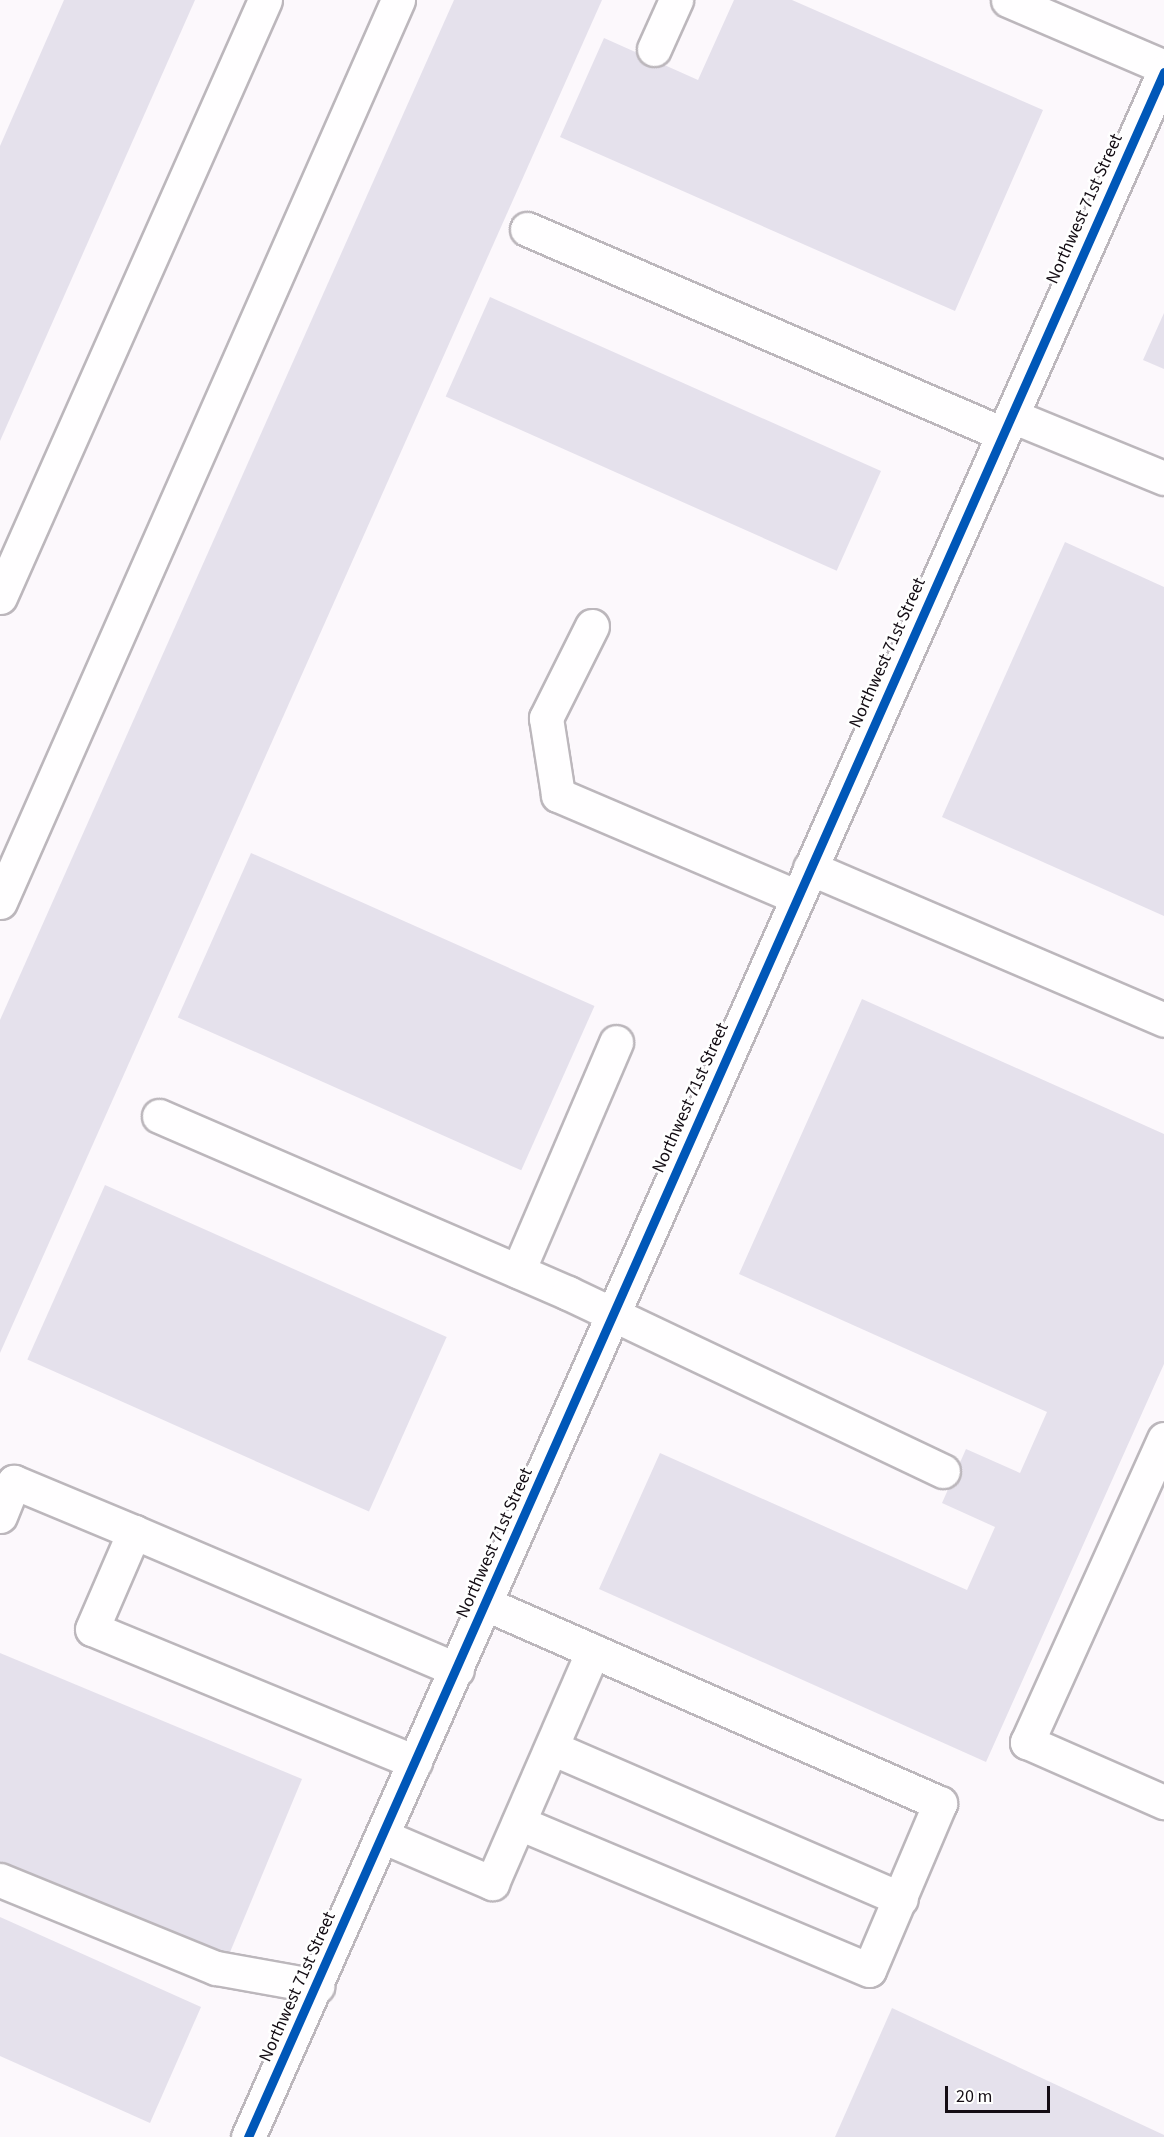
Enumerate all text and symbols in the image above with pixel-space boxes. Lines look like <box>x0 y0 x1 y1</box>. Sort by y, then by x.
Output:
street label: Northwest 71st Street <box>1042 131 1128 287</box>
street label: Northwest 71st Street <box>845 575 931 731</box>
street label: Northwest 71st Street <box>648 1020 734 1176</box>
street label: Northwest 71st Street <box>452 1465 538 1621</box>
street label: Northwest 71st Street <box>255 1909 341 2065</box>
scale bar <box>948 2074 1053 2112</box>
text: 20 m <box>956 2084 992 2109</box>

